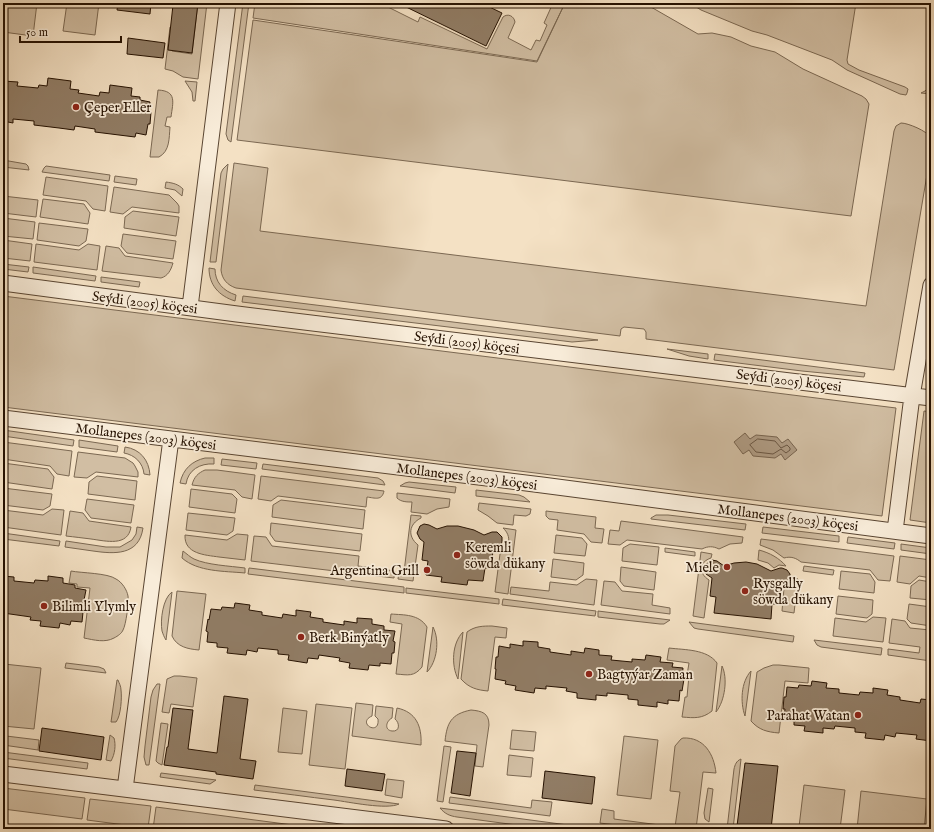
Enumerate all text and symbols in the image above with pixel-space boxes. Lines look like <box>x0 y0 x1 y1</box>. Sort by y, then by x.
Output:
scale bar <box>20 18 121 44</box>
text: 50 m <box>26 25 48 40</box>
place label: Çeper Eller <box>84 99 152 117</box>
marker: Çeper Eller <box>71 102 81 112</box>
street label: Seýdi (2005) köçesi <box>91 288 199 318</box>
street label: Seýdi (2005) köçesi <box>413 328 521 358</box>
street label: Seýdi (2005) köçesi <box>735 366 843 396</box>
street label: Mollanepes (2003) köçesi <box>74 419 218 455</box>
street label: Mollanepes (2003) köçesi <box>395 459 539 495</box>
street label: Mollanepes (2003) köçesi <box>716 500 860 536</box>
place label: Keremli söwda dükany <box>465 539 546 573</box>
marker: Keremli söwda dükany <box>452 550 462 560</box>
place label: Miele <box>686 559 720 577</box>
place label: Argentina Grill <box>329 562 419 580</box>
marker: Miele <box>722 562 732 572</box>
marker: Argentina Grill <box>422 565 432 575</box>
place label: Rysgally söwda dükany <box>753 575 834 609</box>
marker: Rysgally söwda dükany <box>740 586 750 596</box>
place label: Bilimli Ylymly <box>52 598 136 616</box>
marker: Bilimli Ylymly <box>39 601 49 611</box>
place label: Berk Binýatly <box>309 629 389 647</box>
marker: Berk Binýatly <box>296 632 306 642</box>
place label: Bagtyýar Zaman <box>597 666 693 684</box>
marker: Bagtyýar Zaman <box>584 669 594 679</box>
place label: Parahat Watan <box>767 707 851 725</box>
marker: Parahat Watan <box>853 710 863 720</box>

